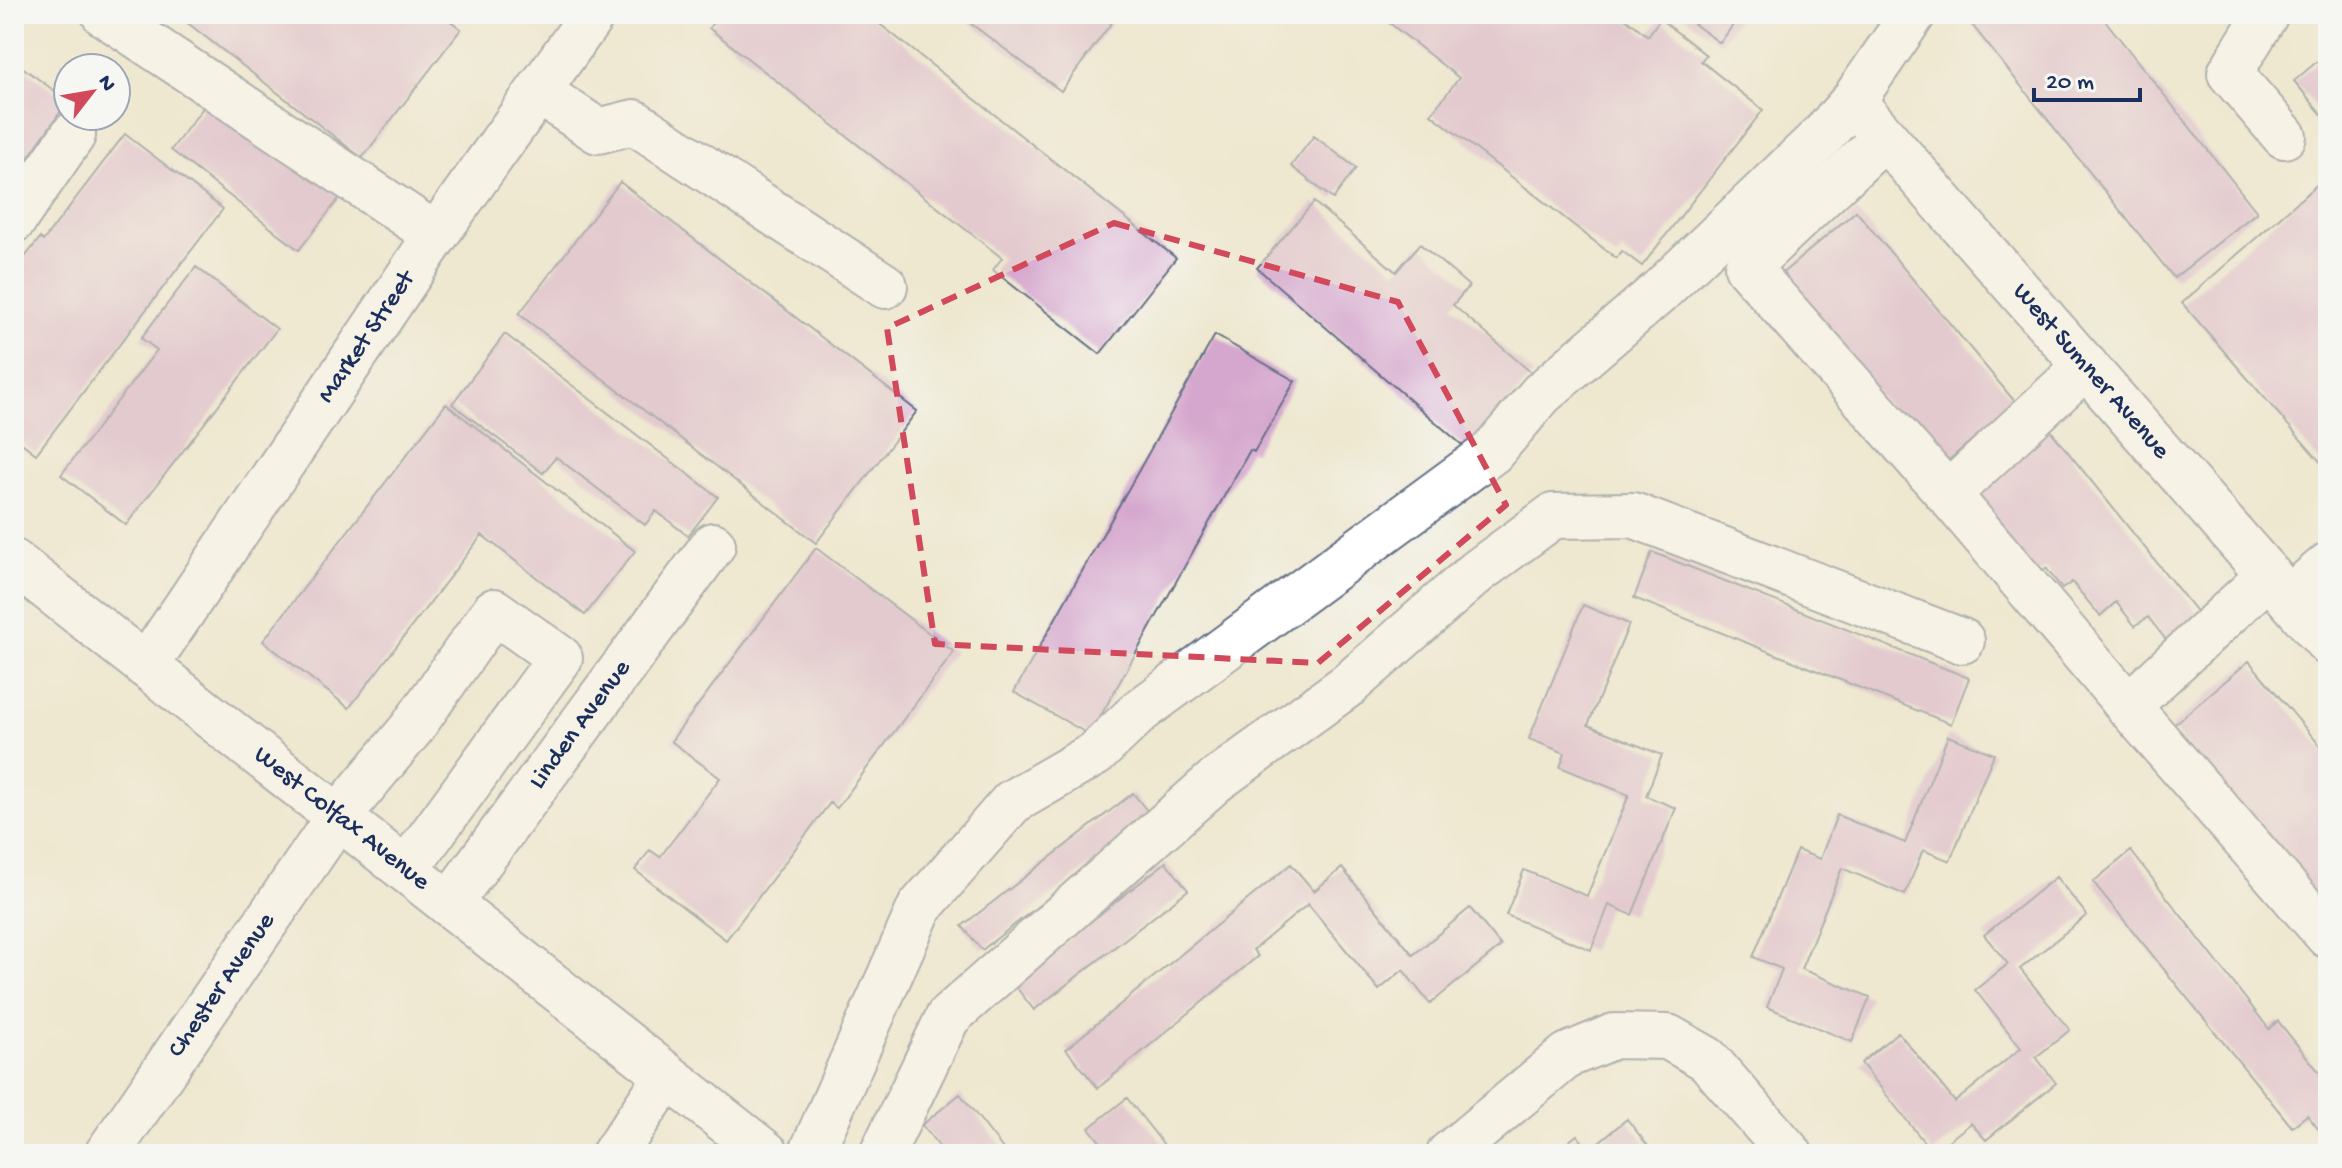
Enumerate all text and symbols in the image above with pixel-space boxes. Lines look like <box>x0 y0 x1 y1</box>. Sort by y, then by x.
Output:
north arrow <box>52 52 132 132</box>
scale bar <box>2034 52 2140 102</box>
text: 20 m <box>2046 69 2094 98</box>
text: N <box>91 71 121 97</box>
street label: Market Street <box>312 263 424 410</box>
street label: West Sumner Avenue <box>2005 277 2176 467</box>
street label: Linden Avenue <box>523 654 639 796</box>
street label: West Colfax Avenue <box>247 740 436 898</box>
street label: Chester Avenue <box>162 907 283 1064</box>

